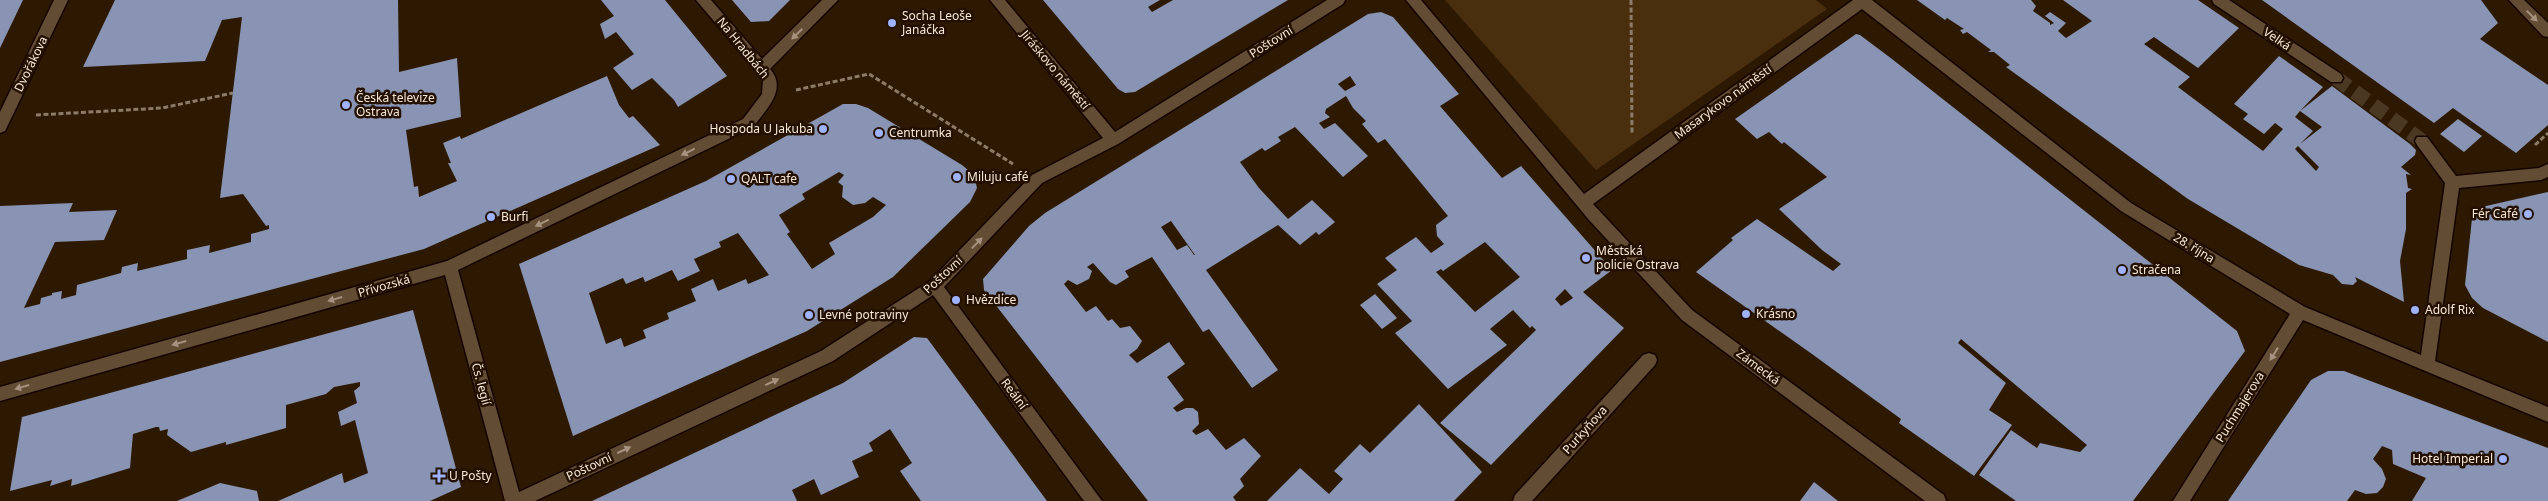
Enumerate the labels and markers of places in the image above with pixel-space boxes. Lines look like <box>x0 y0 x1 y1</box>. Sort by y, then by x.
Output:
place label: Socha Leoše Janáčka <box>901 7 972 38</box>
marker: Socha Leoše Janáčka <box>886 17 898 29</box>
place label: Česká televize Ostrava <box>356 89 435 120</box>
marker: Česká televize Ostrava <box>340 99 352 111</box>
place label: Hospoda U Jakuba <box>709 120 813 137</box>
marker: Hospoda U Jakuba <box>817 123 829 135</box>
place label: Centrumka <box>889 124 952 141</box>
marker: Centrumka <box>873 127 885 139</box>
place label: Miluju café <box>967 168 1029 185</box>
place label: QALT cafe <box>741 170 797 187</box>
marker: Miluju café <box>951 171 963 183</box>
marker: QALT cafe <box>725 173 737 185</box>
place label: Fér Café <box>2472 205 2518 222</box>
place label: Burfi <box>501 208 528 225</box>
marker: Fér Café <box>2522 208 2534 220</box>
marker: Burfi <box>485 211 497 223</box>
place label: Městská policie Ostrava <box>1596 242 1679 273</box>
marker: Městská policie Ostrava <box>1580 252 1592 264</box>
place label: Stračena <box>2132 261 2181 278</box>
marker: Stračena <box>2116 264 2128 276</box>
place label: Hvězdice <box>966 291 1017 308</box>
marker: Hvězdice <box>950 294 962 306</box>
place label: Adolf Rix <box>2425 301 2475 318</box>
marker: Adolf Rix <box>2409 304 2421 316</box>
place label: Krásno <box>1756 305 1795 322</box>
place label: Levné potraviny <box>819 306 909 323</box>
marker: Krásno <box>1740 308 1752 320</box>
marker: Levné potraviny <box>803 309 815 321</box>
place label: Hotel Imperial <box>2412 450 2493 467</box>
marker: Hotel Imperial <box>2497 453 2509 465</box>
place label: U Pošty <box>449 467 492 484</box>
marker: U Pošty <box>433 470 445 482</box>

